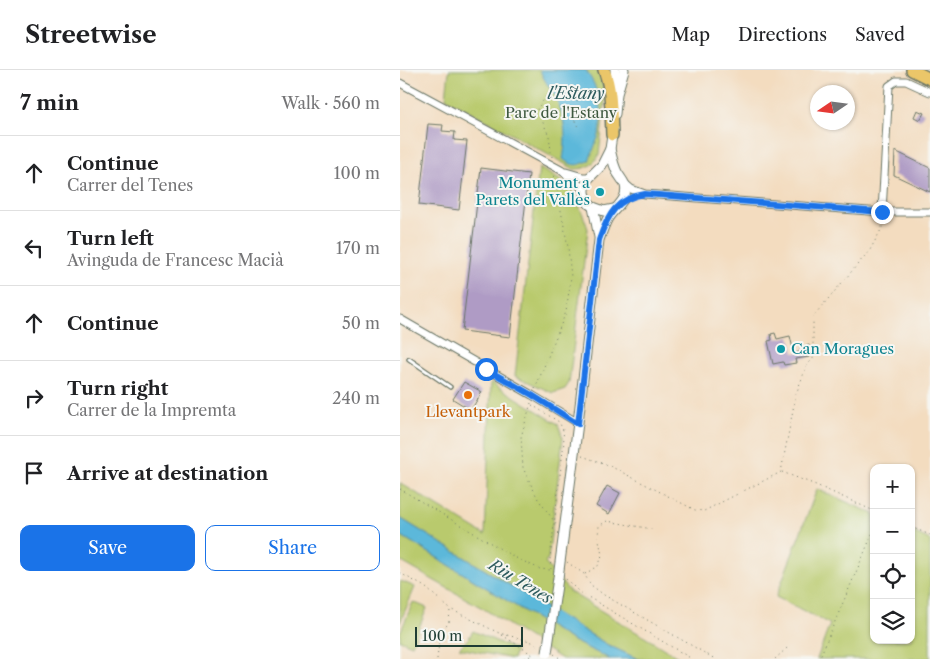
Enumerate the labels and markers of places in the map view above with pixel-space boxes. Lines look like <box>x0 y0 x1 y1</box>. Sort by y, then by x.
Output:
place label: Monument a Parets del Vallès <box>475 173 590 209</box>
marker: Monument a Parets del Vallès <box>594 186 606 198</box>
place label: Can Moragues <box>791 339 894 358</box>
marker: Can Moragues <box>775 343 787 355</box>
marker: Llevantpark <box>462 389 474 401</box>
place label: Llevantpark <box>426 402 512 421</box>

